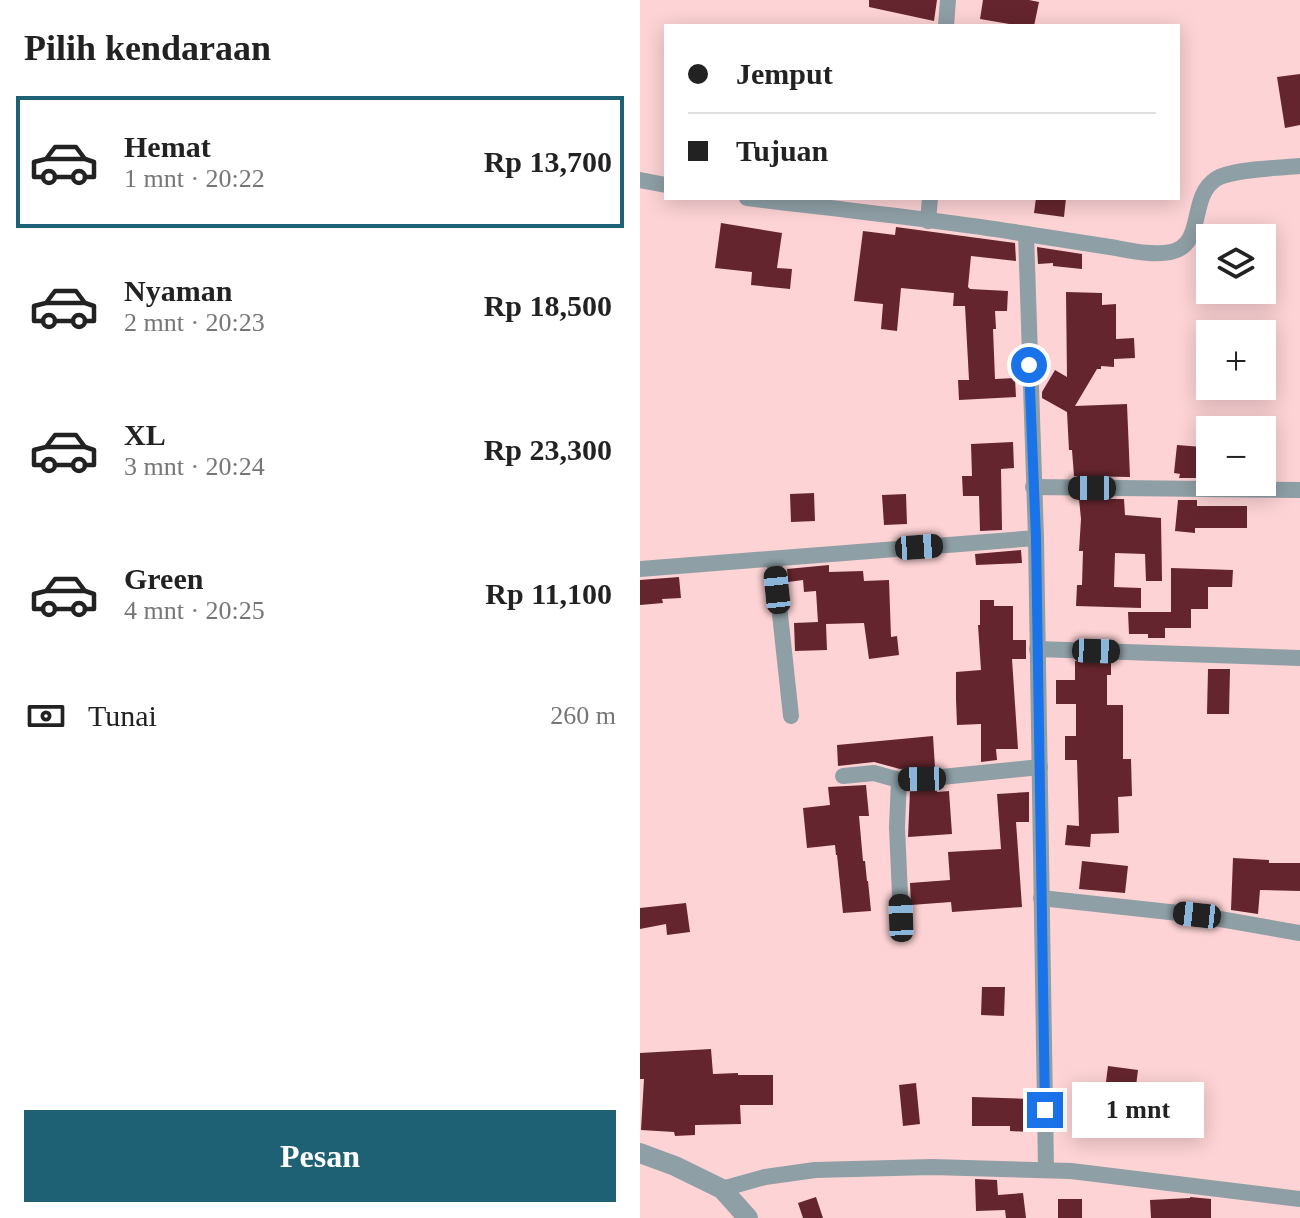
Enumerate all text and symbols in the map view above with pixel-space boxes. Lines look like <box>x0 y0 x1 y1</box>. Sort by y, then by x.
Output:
text: Pilih kendaraan <box>24 28 271 68</box>
text: Jemput <box>736 57 833 90</box>
icon: car <box>28 126 100 198</box>
text: Hemat <box>124 130 211 163</box>
text: Tujuan <box>736 134 828 167</box>
text: Rp 13,700 <box>484 145 612 178</box>
text: 1 mnt · 20:22 <box>124 164 265 193</box>
map controls <box>1196 224 1276 496</box>
button: layers <box>1196 224 1276 304</box>
icon: car <box>28 270 100 342</box>
text: Nyaman <box>124 274 232 307</box>
text: Rp 18,500 <box>484 289 612 322</box>
text: 2 mnt · 20:23 <box>124 308 265 337</box>
button: + <box>1196 320 1276 400</box>
route start <box>1011 347 1047 383</box>
icon: car <box>28 414 100 486</box>
button: − <box>1196 416 1276 496</box>
text: XL <box>124 418 166 451</box>
text: Rp 23,300 <box>484 433 612 466</box>
text: 3 mnt · 20:24 <box>124 452 265 481</box>
car <box>1068 476 1116 500</box>
car <box>894 533 944 561</box>
icon: car <box>28 558 100 630</box>
text: Green <box>124 562 203 595</box>
car <box>763 565 791 615</box>
text: Rp 11,100 <box>485 577 612 610</box>
text: 4 mnt · 20:25 <box>124 596 265 625</box>
car <box>1072 638 1120 664</box>
icon: cash <box>24 694 68 738</box>
text: Tunai <box>88 699 157 732</box>
text: 260 m <box>550 701 616 730</box>
car <box>898 767 946 791</box>
car <box>888 894 914 942</box>
car <box>1172 901 1222 929</box>
callout: 1 mnt <box>1073 1082 1205 1138</box>
route end <box>1027 1092 1063 1128</box>
text: 1 mnt <box>1106 1095 1170 1124</box>
button: Pesan <box>24 1110 616 1202</box>

